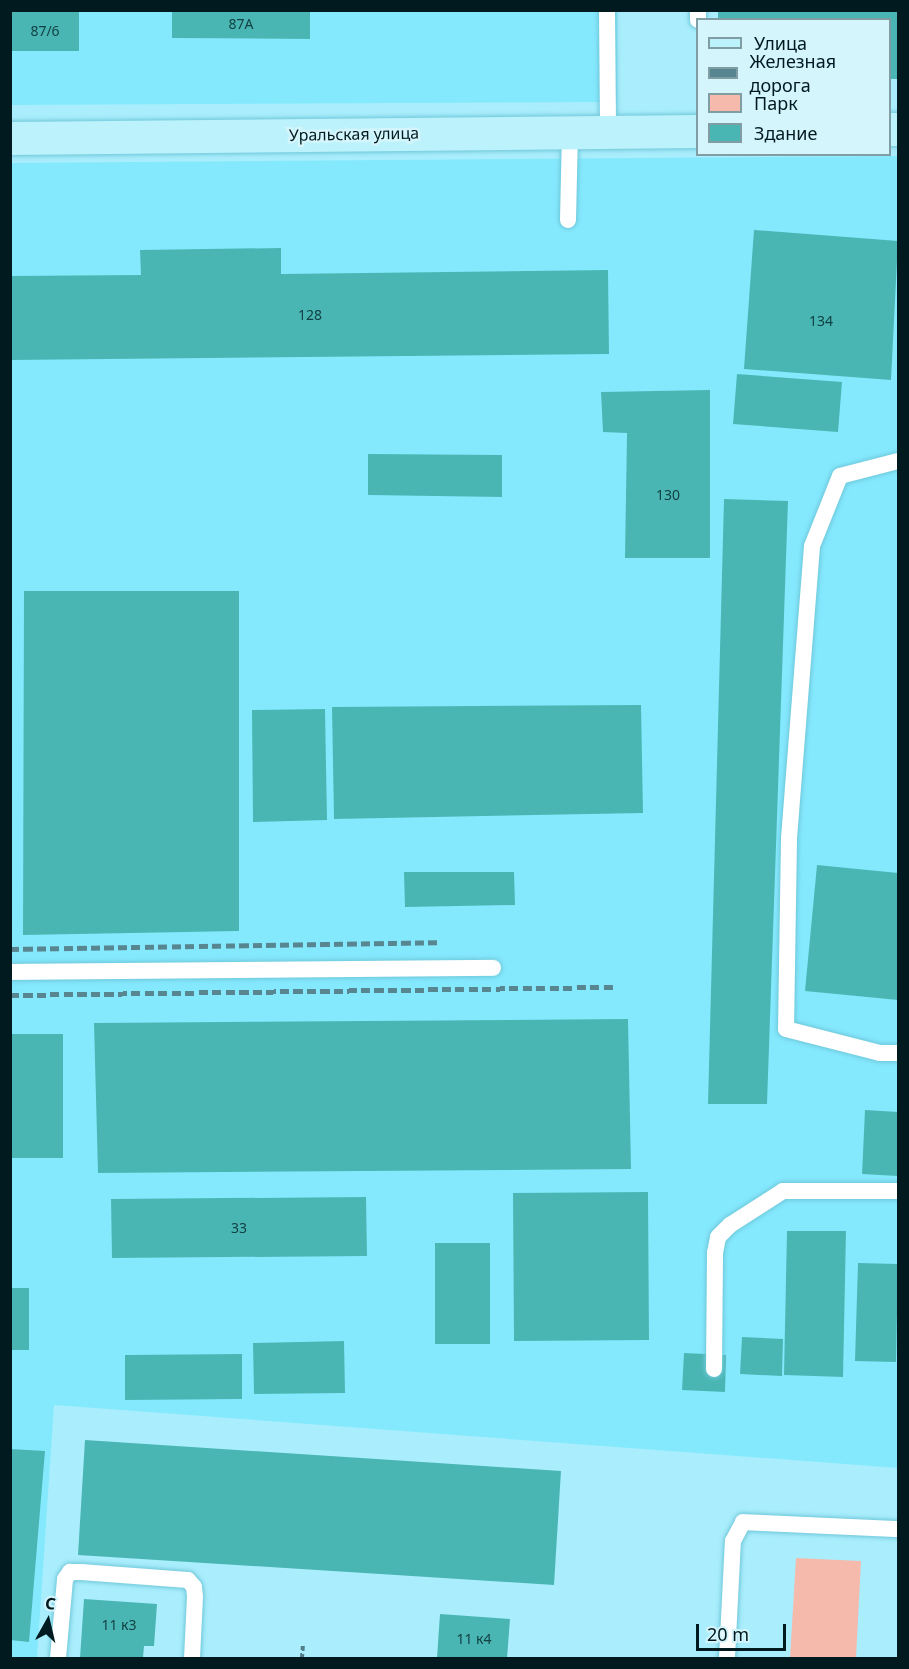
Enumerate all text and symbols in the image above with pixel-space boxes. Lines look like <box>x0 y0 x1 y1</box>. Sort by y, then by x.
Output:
house number: 87А <box>229 16 253 32</box>
legend <box>696 18 891 156</box>
house number: 87/6 <box>30 23 60 39</box>
text: Улица <box>754 31 807 55</box>
text: Железная дорога <box>750 49 836 97</box>
text: Парк <box>754 91 798 115</box>
text: Здание <box>754 121 817 145</box>
street label: Уральская улица <box>289 123 419 145</box>
house number: 128 <box>298 307 322 323</box>
house number: 134 <box>809 313 833 329</box>
house number: 130 <box>656 487 680 503</box>
house number: 33 <box>231 1220 247 1236</box>
north arrow <box>18 1591 78 1651</box>
text: С <box>44 1592 57 1615</box>
scale bar <box>699 1612 789 1650</box>
house number: 11 к3 <box>101 1617 137 1633</box>
text: 20 m <box>707 1622 749 1646</box>
house number: 11 к4 <box>456 1631 492 1647</box>

